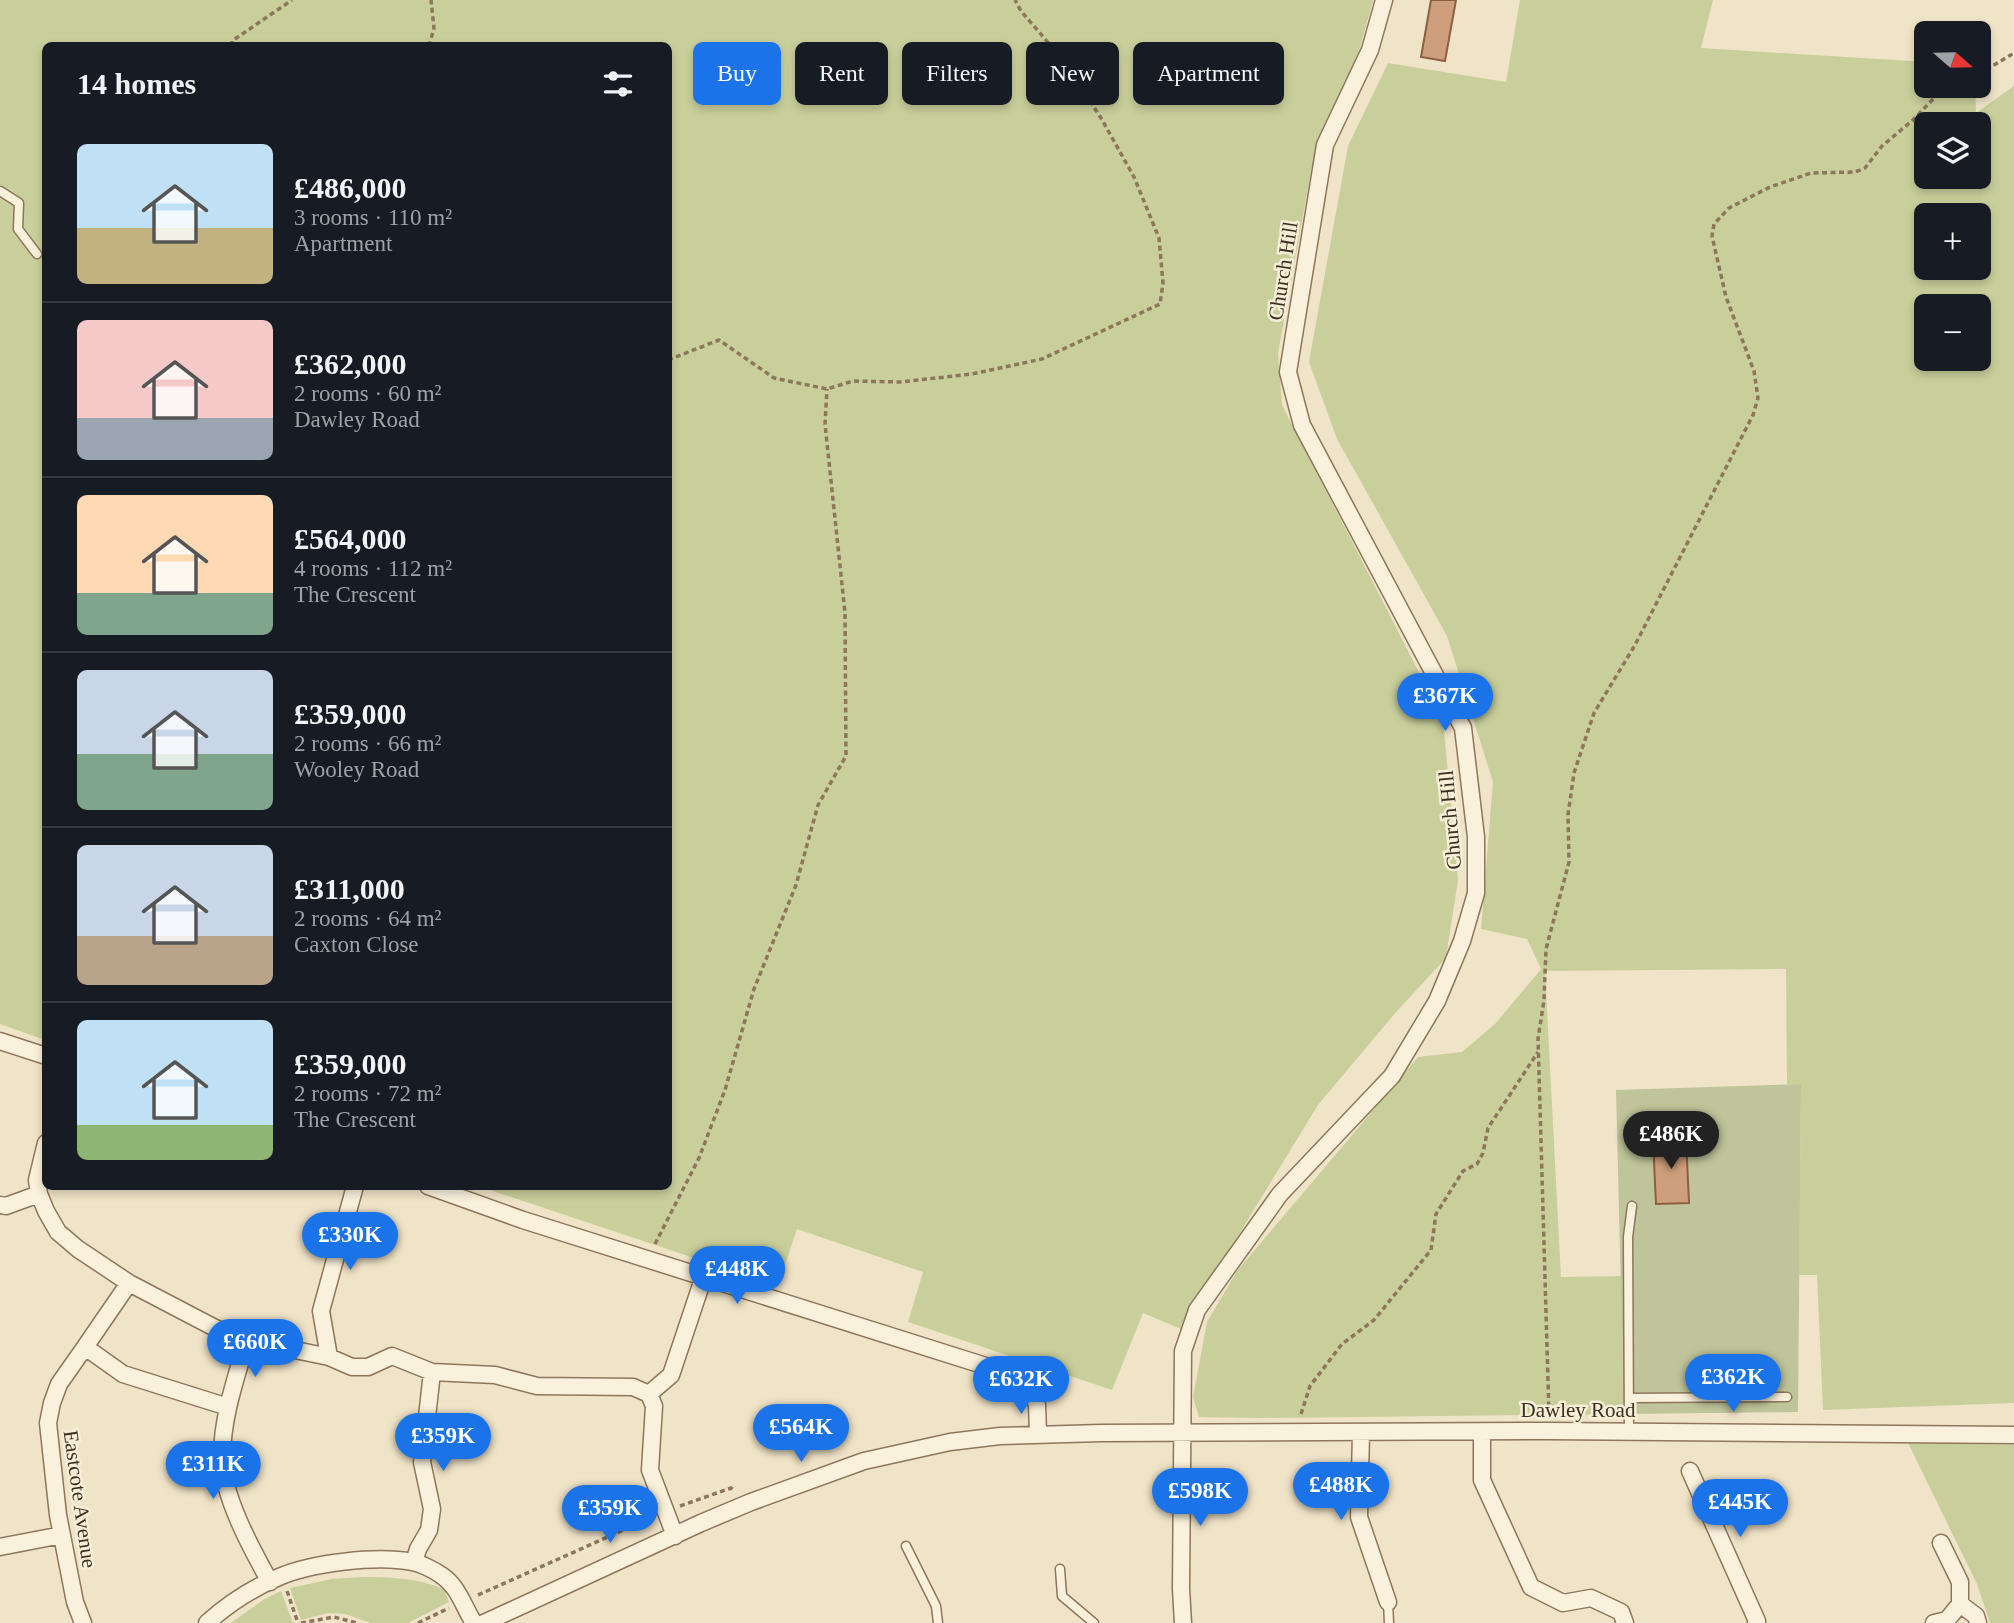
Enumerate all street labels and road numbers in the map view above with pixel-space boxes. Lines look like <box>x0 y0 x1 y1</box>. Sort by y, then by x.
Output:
street label: Church Hill <box>1263 220 1303 322</box>
street label: Church Hill <box>1434 769 1466 871</box>
street label: Dawley Road <box>1521 1398 1636 1422</box>
street label: Eastcote Avenue <box>58 1429 102 1569</box>

